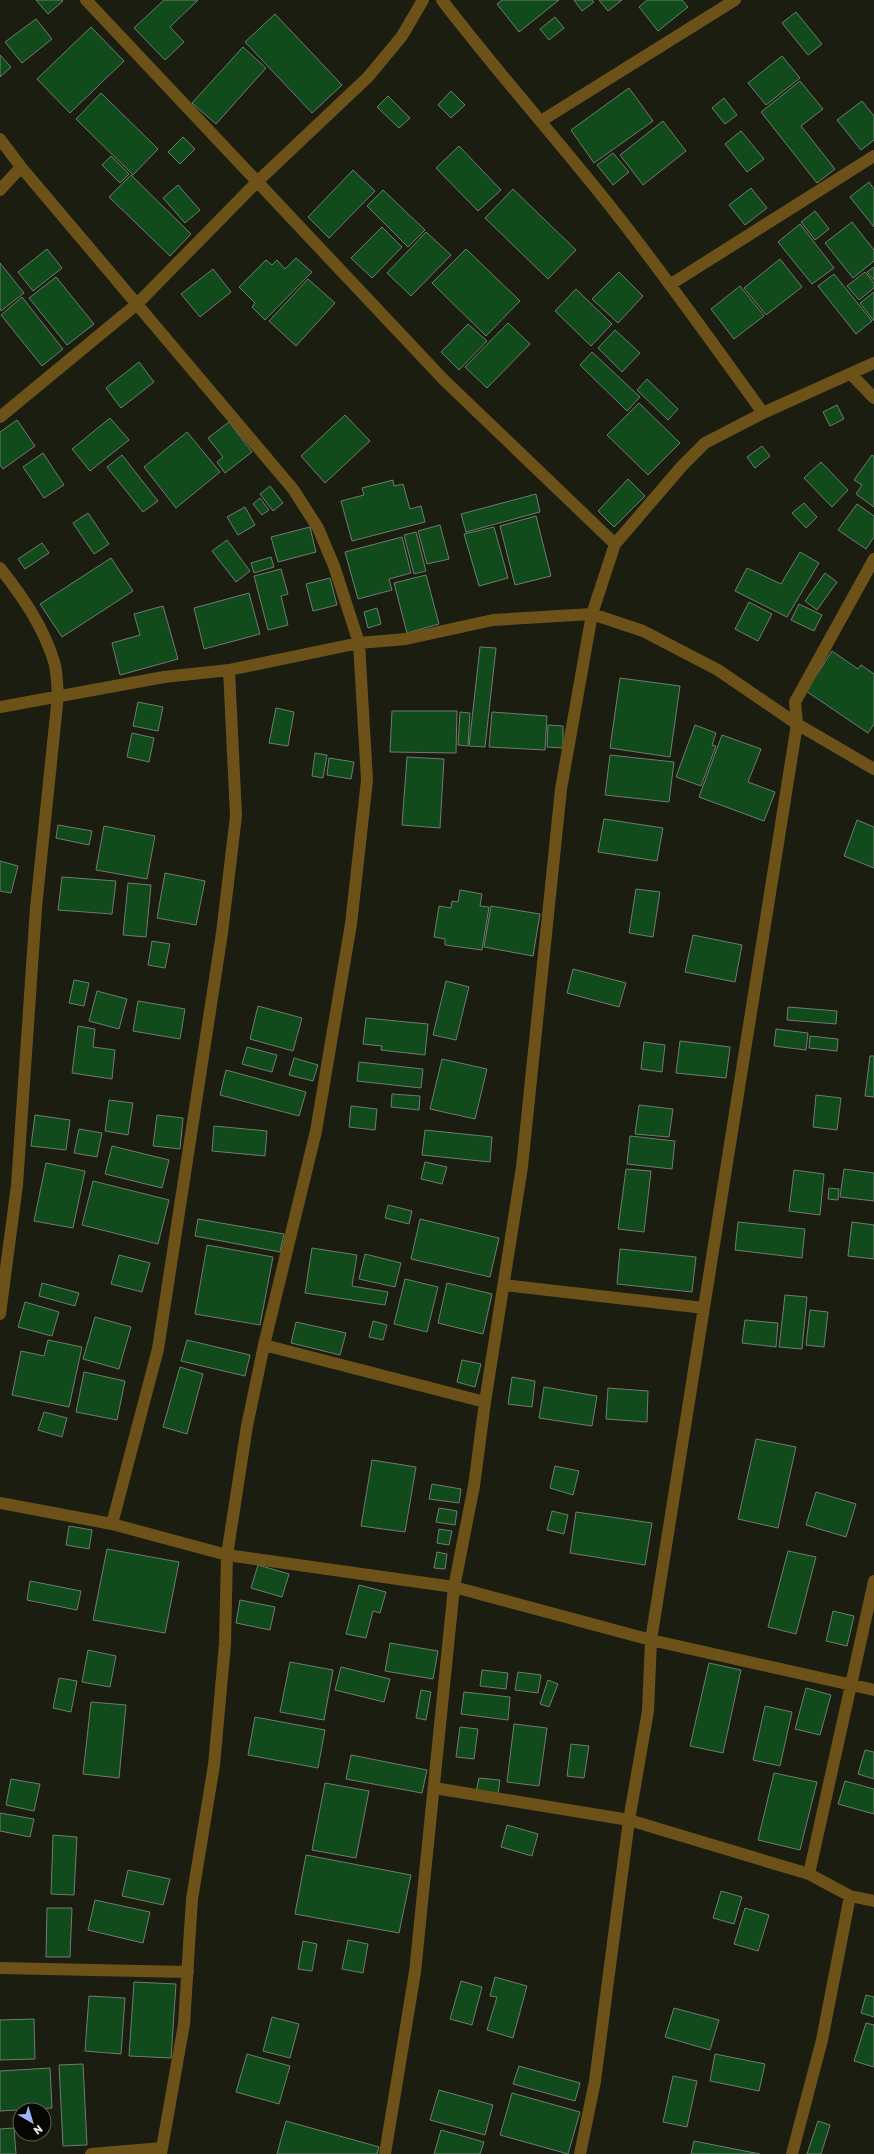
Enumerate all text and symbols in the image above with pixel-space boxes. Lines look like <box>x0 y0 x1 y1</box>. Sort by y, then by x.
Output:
north arrow <box>12 2102 52 2142</box>
text: N <box>31 2122 45 2137</box>

